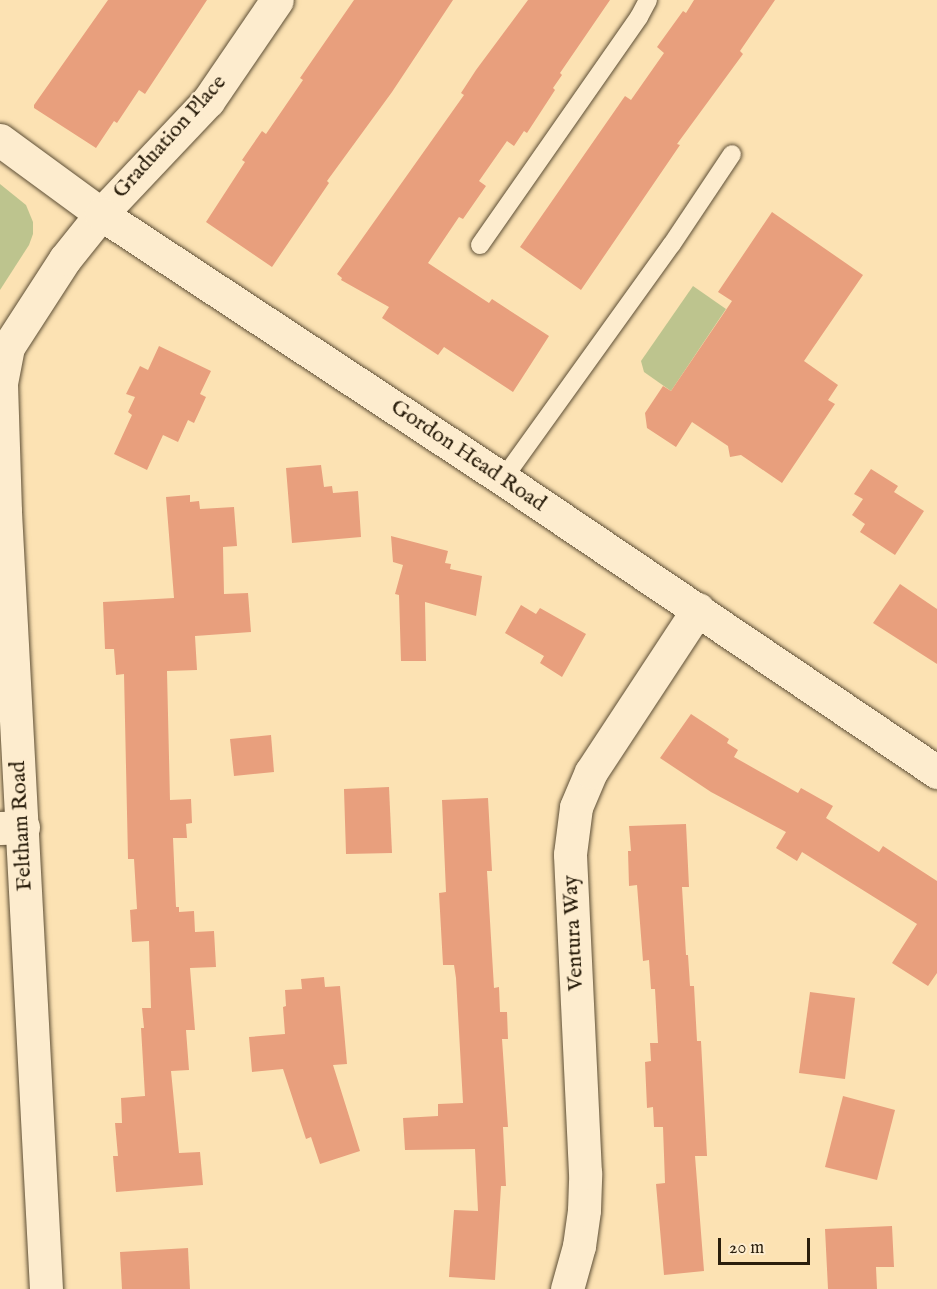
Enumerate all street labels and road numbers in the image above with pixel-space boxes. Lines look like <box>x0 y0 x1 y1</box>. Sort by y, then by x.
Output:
street label: Graduation Place <box>108 70 232 204</box>
street label: Gordon Head Road <box>385 394 551 518</box>
street label: Feltham Road <box>5 760 39 892</box>
street label: Ventura Way <box>558 874 590 992</box>

